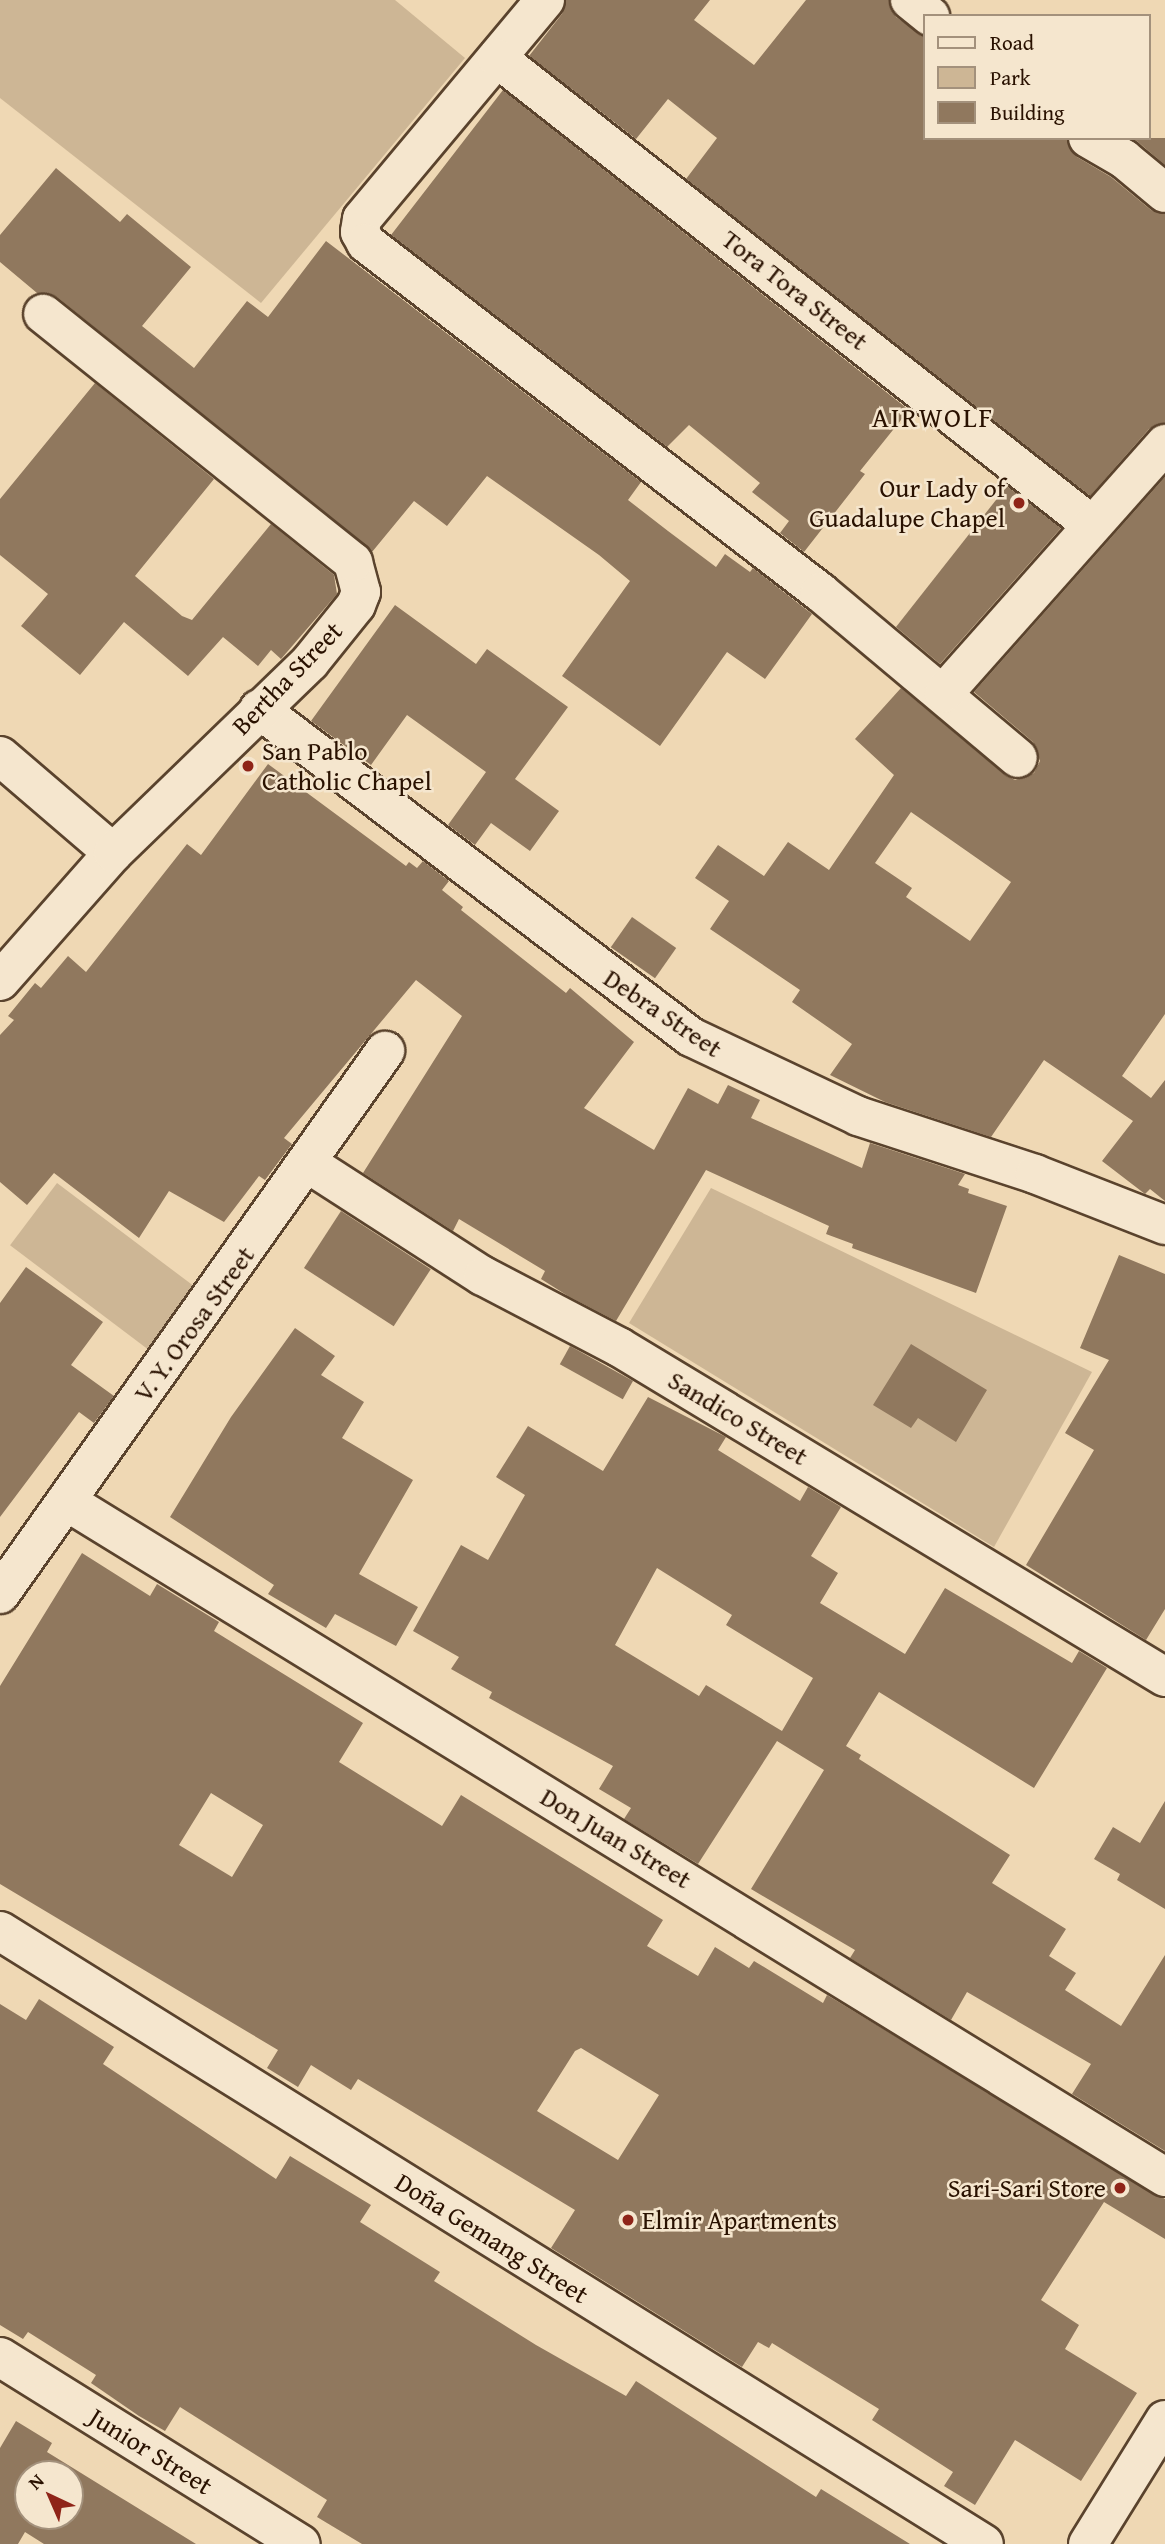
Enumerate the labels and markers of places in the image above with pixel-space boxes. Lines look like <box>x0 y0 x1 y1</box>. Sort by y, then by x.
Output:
place label: Our Lady of Guadalupe Chapel <box>809 472 1005 534</box>
marker: Our Lady of Guadalupe Chapel <box>1011 495 1027 511</box>
place label: San Pablo Catholic Chapel <box>262 735 432 796</box>
marker: San Pablo Catholic Chapel <box>240 758 256 774</box>
place label: Sari-Sari Store <box>948 2172 1106 2204</box>
marker: Sari-Sari Store <box>1112 2180 1128 2196</box>
place label: Elmir Apartments <box>642 2204 837 2236</box>
marker: Elmir Apartments <box>620 2212 636 2228</box>

